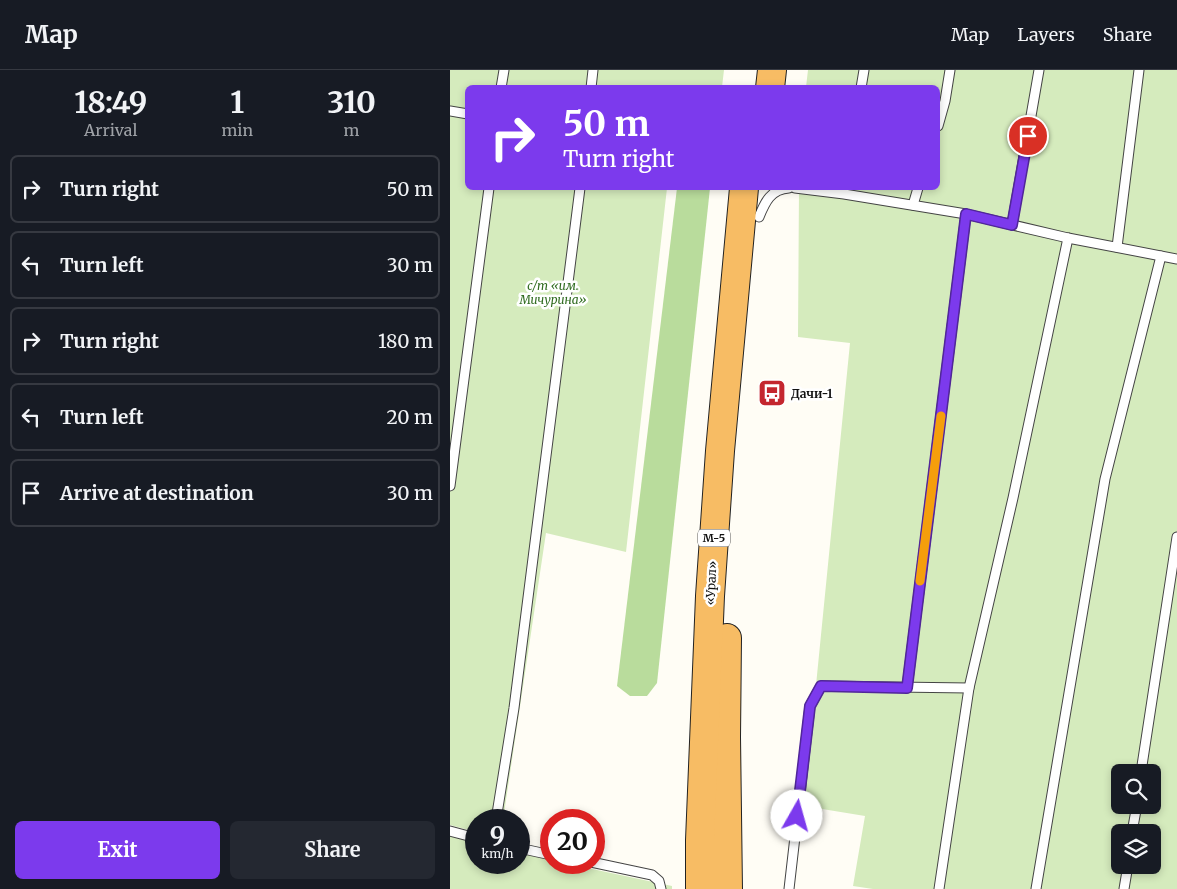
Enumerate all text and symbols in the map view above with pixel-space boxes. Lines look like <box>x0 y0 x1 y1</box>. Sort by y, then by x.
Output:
text: Map <box>25 19 78 50</box>
text: Map <box>951 23 989 46</box>
text: Layers <box>1017 23 1075 46</box>
text: Share <box>1103 23 1152 46</box>
text: 18:49 <box>74 83 147 121</box>
text: 1 <box>230 83 244 121</box>
text: 310 <box>327 83 376 121</box>
text: 50 m <box>563 102 650 146</box>
icon: right <box>480 105 545 170</box>
pin <box>1007 115 1049 157</box>
text: Arrival <box>84 120 137 140</box>
text: min <box>221 120 253 140</box>
text: m <box>344 120 359 140</box>
icon: arrive <box>1014 122 1042 150</box>
text: Turn right <box>563 145 674 173</box>
icon: right <box>17 175 45 203</box>
text: Turn right <box>60 177 159 201</box>
text: 50 m <box>387 177 433 201</box>
icon: left <box>17 251 45 279</box>
text: Turn left <box>60 253 144 277</box>
text: 30 m <box>387 253 433 277</box>
park label: с/т «им. Мичурина» <box>518 278 587 307</box>
icon: right <box>17 327 45 355</box>
text: Turn right <box>60 329 159 353</box>
text: 180 m <box>378 329 433 353</box>
bus stop icon: Дачи-1 <box>757 378 787 408</box>
place label: Дачи-1 <box>791 386 833 401</box>
icon: left <box>17 403 45 431</box>
text: Turn left <box>60 405 144 429</box>
text: 20 m <box>386 405 433 429</box>
icon: arrive <box>17 479 45 507</box>
text: Arrive at destination <box>60 481 254 505</box>
text: 30 m <box>387 481 433 505</box>
road number: М-5 <box>698 529 730 546</box>
street label: «Урал» <box>702 560 720 606</box>
map controls <box>1111 764 1161 874</box>
button: search <box>1111 764 1161 814</box>
position arrow <box>770 789 822 841</box>
speed limit sign: 20 <box>540 809 605 874</box>
text: 9 <box>490 819 505 851</box>
button: Exit <box>15 821 220 879</box>
button: Share <box>230 821 435 879</box>
button: layers <box>1111 824 1161 874</box>
text: km/h <box>482 846 513 861</box>

